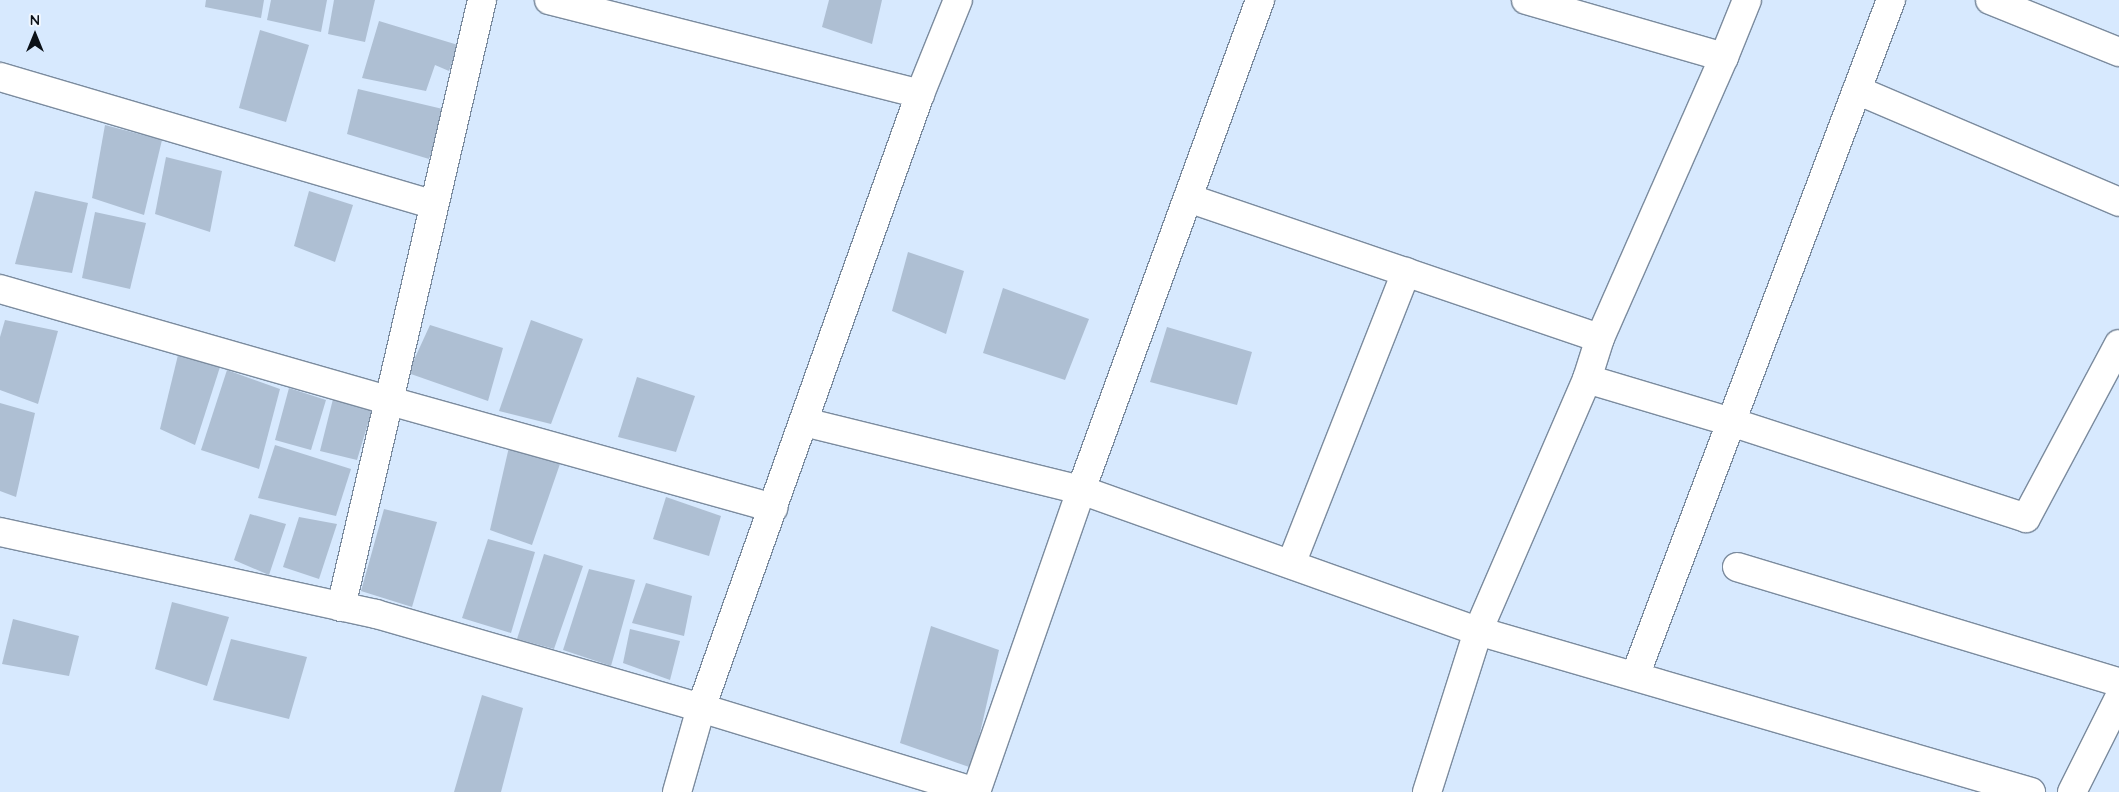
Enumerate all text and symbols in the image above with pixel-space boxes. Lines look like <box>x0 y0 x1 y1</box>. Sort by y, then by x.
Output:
north arrow <box>10 10 60 60</box>
text: N <box>30 11 40 29</box>

